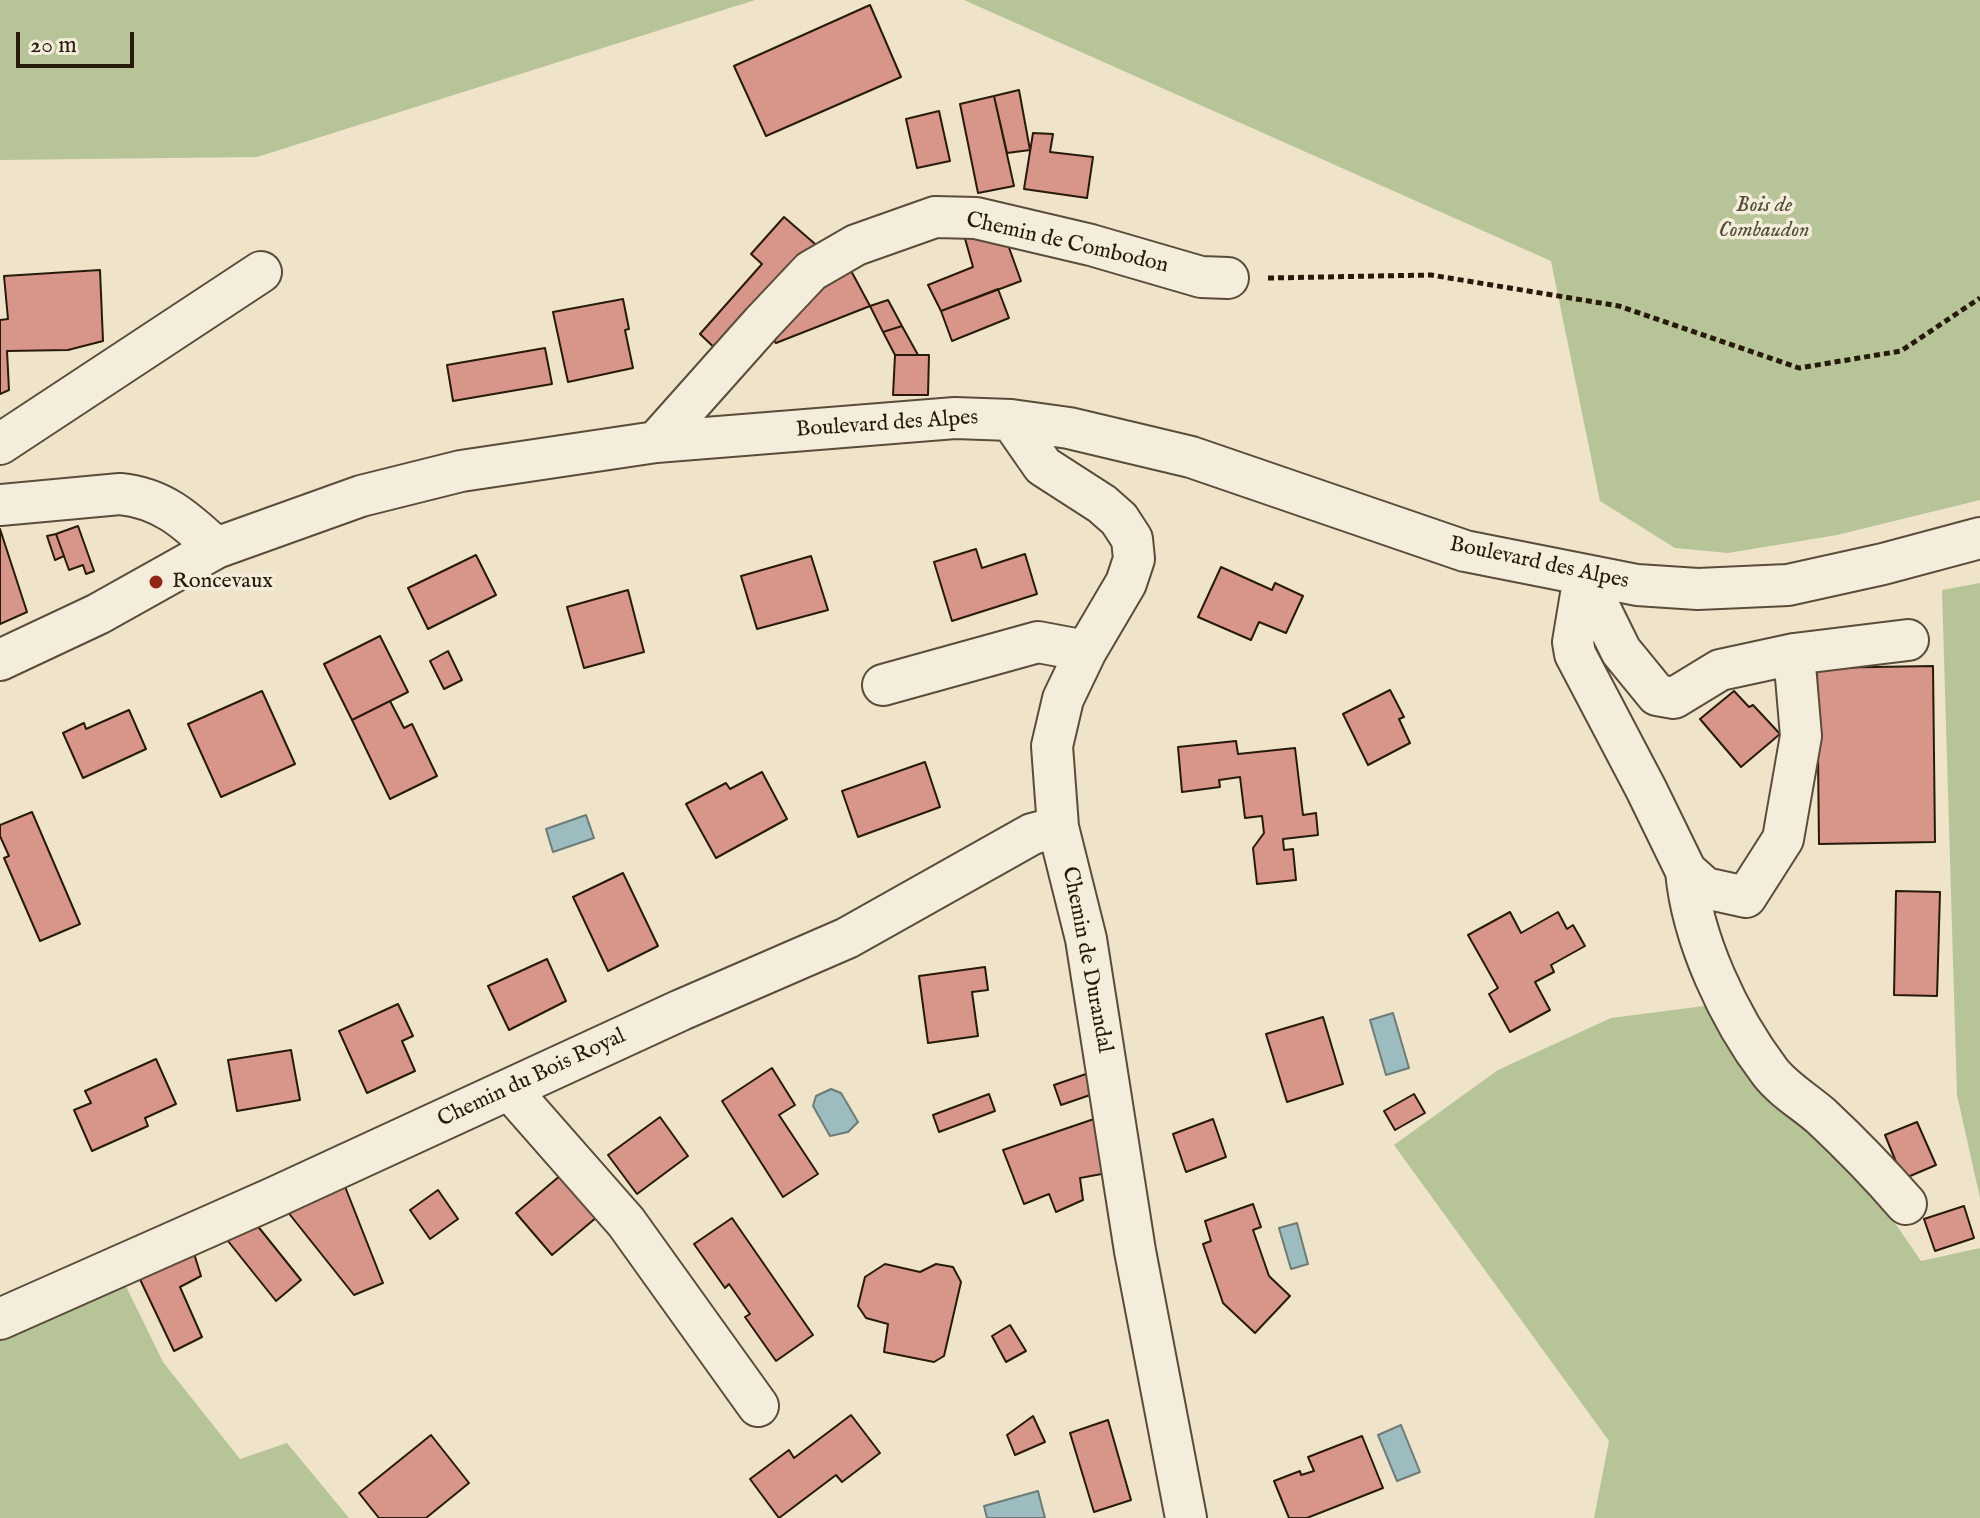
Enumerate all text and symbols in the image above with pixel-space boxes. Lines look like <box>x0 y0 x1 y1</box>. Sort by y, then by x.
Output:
scale bar <box>20 16 138 66</box>
text: 20 m <box>30 30 77 61</box>
park label: Bois de Combaudon <box>1718 193 1810 244</box>
street label: Chemin de Combodon <box>963 208 1171 280</box>
street label: Boulevard des Alpes <box>795 405 979 445</box>
street label: Boulevard des Alpes <box>1447 532 1631 596</box>
place label: Roncevaux <box>172 569 273 595</box>
marker: Roncevaux <box>147 573 165 591</box>
street label: Chemin de Durandal <box>1055 865 1117 1055</box>
street label: Chemin du Bois Royal <box>434 1024 630 1134</box>

